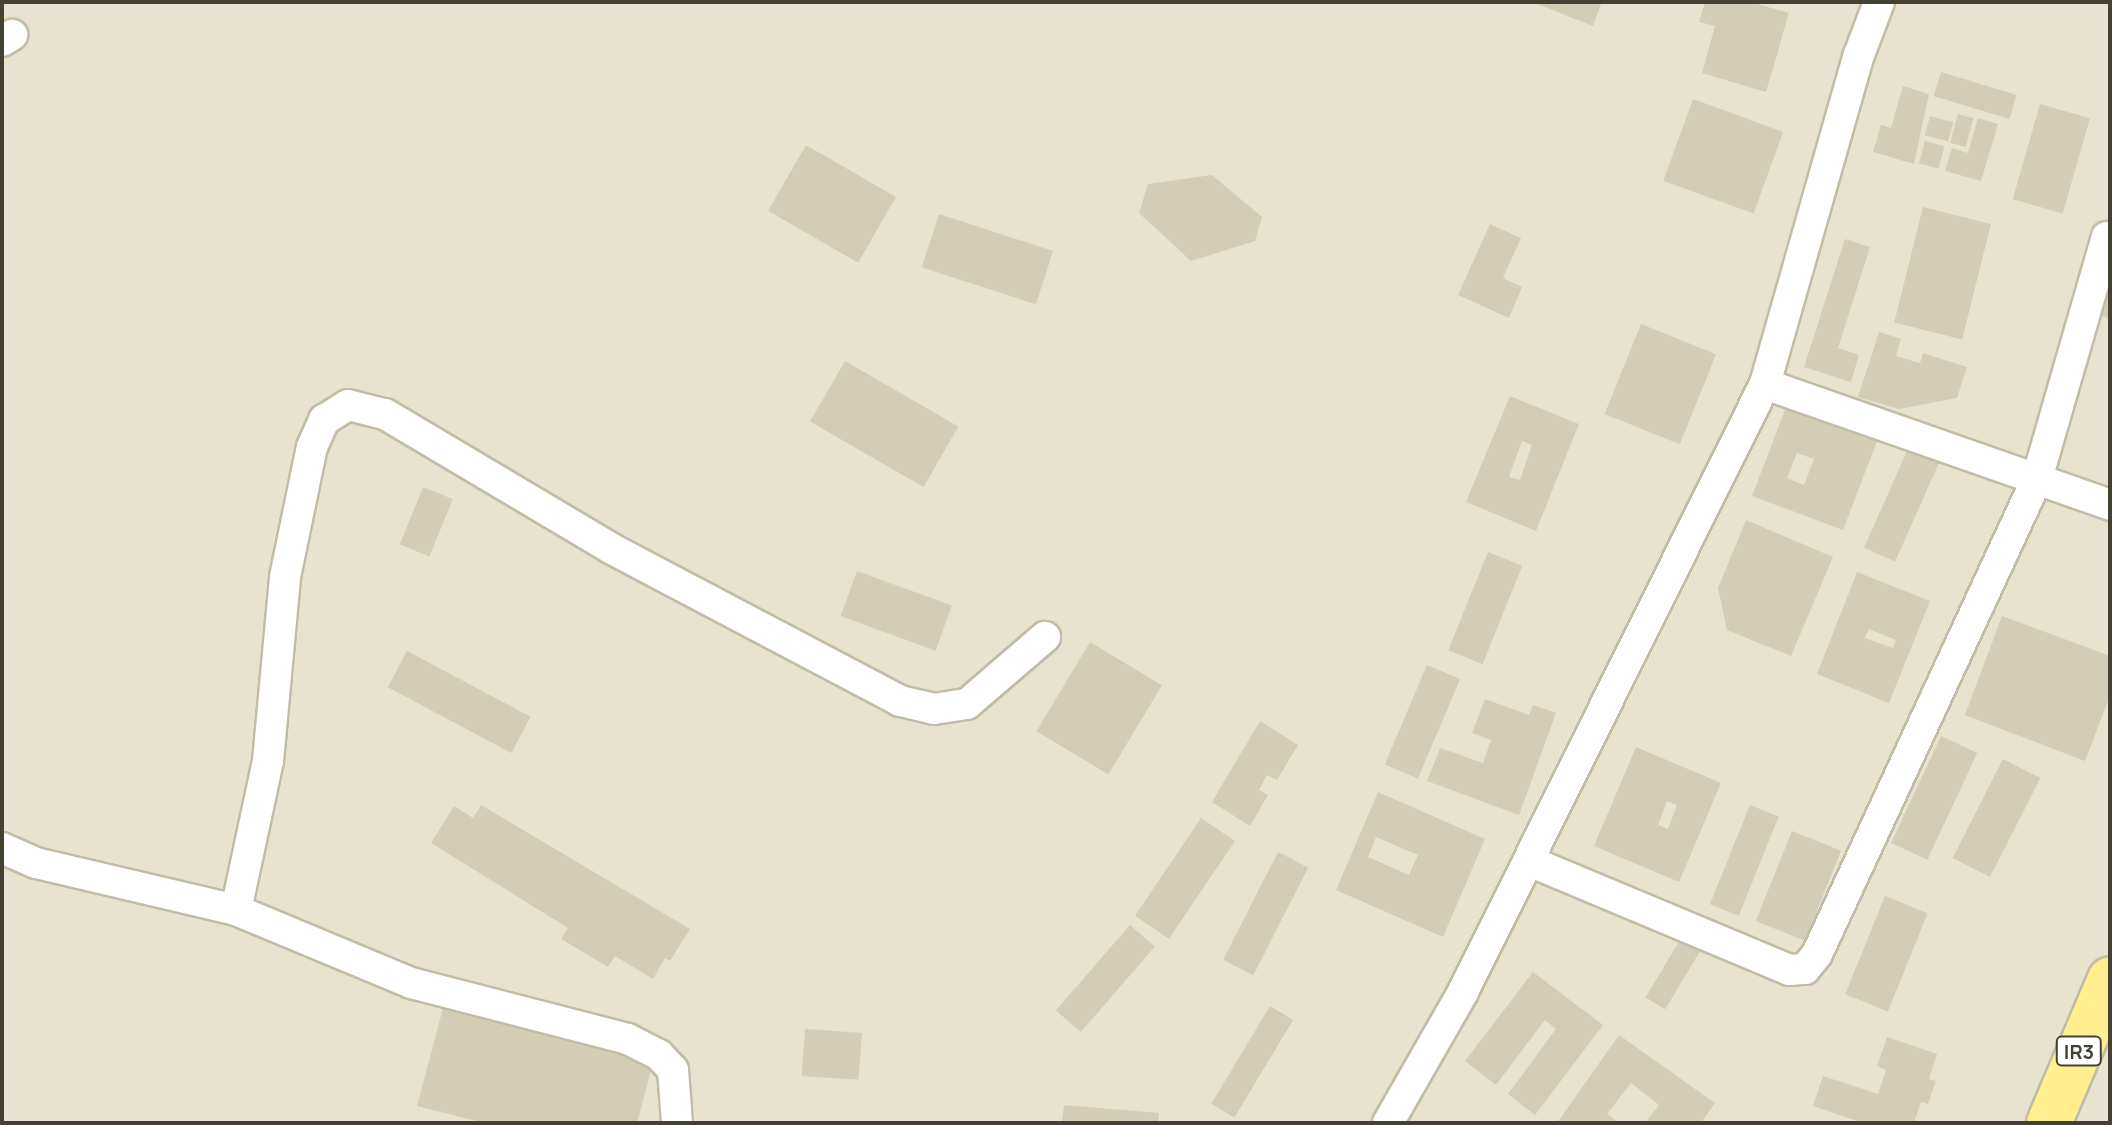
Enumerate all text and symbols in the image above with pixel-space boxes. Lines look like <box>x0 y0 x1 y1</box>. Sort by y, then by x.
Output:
road number: IR3 <box>2055 1035 2103 1067</box>

